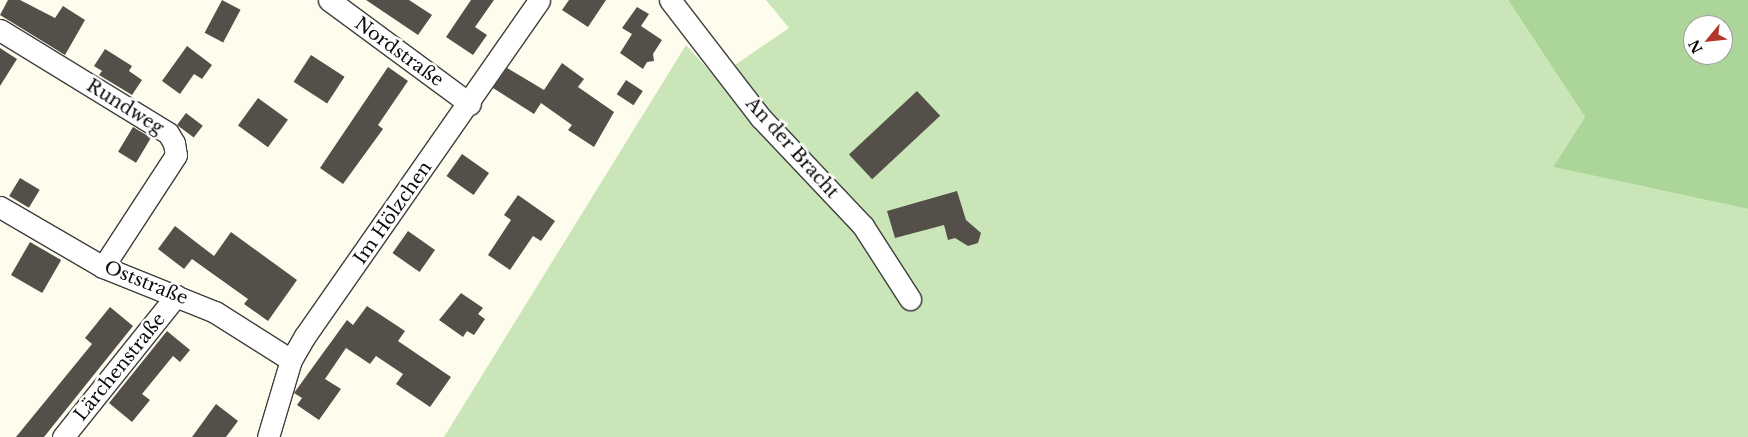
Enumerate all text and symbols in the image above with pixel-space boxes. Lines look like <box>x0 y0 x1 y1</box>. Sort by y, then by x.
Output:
street label: Nordstraße <box>351 13 447 91</box>
north arrow <box>1683 15 1733 65</box>
text: N <box>1685 37 1707 57</box>
street label: Rundweg <box>82 75 168 139</box>
street label: An der Bracht <box>741 93 843 203</box>
street label: Im Hölzchen <box>350 157 436 269</box>
street label: Oststraße <box>101 256 191 310</box>
street label: Lärchenstraße <box>70 309 170 425</box>

